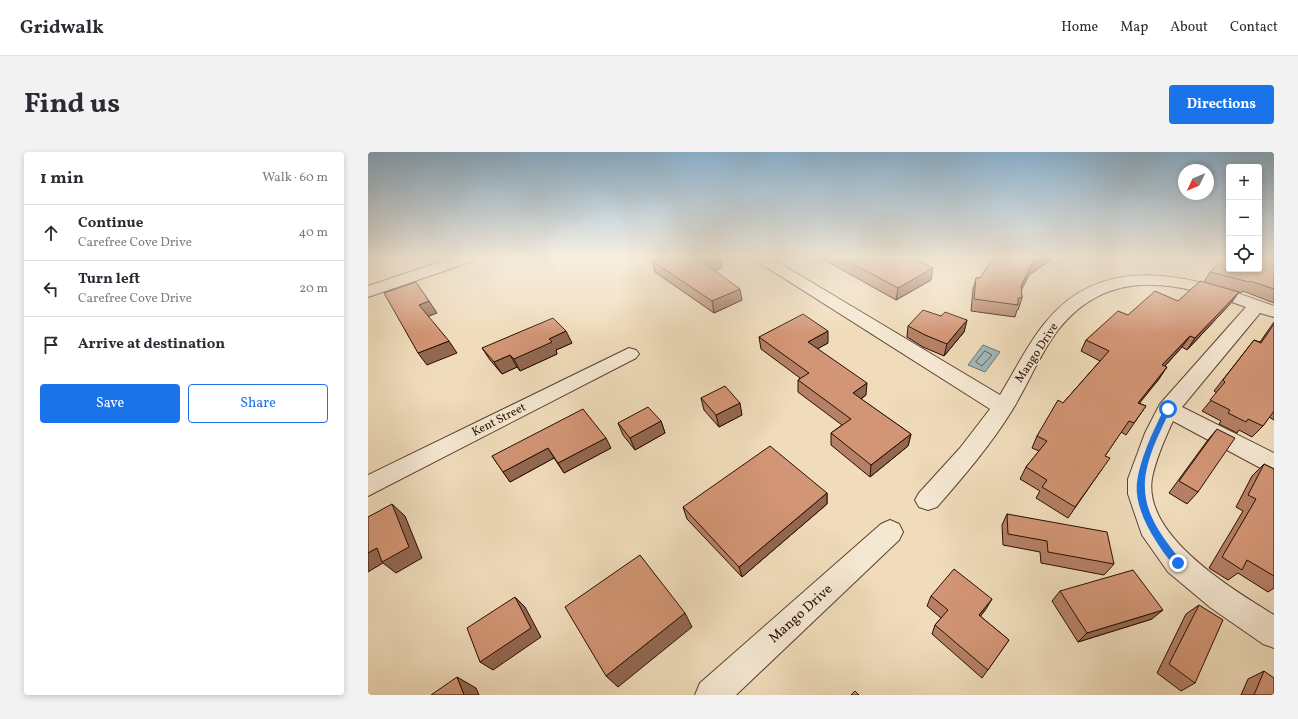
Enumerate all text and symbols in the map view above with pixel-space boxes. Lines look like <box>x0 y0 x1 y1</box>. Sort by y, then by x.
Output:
text: Gridwalk <box>20 15 104 41</box>
text: Home <box>1061 18 1098 37</box>
text: Map <box>1120 18 1148 37</box>
text: About <box>1170 18 1208 37</box>
text: Contact <box>1230 18 1278 37</box>
text: Find us <box>24 85 120 124</box>
button: Directions <box>1169 85 1274 124</box>
north arrow <box>1178 164 1214 200</box>
map controls <box>1226 164 1262 272</box>
button: + <box>1226 164 1262 200</box>
text: 1 min <box>40 167 84 190</box>
text: Walk · 60 m <box>262 169 328 187</box>
button: − <box>1226 200 1262 236</box>
text: Continue <box>78 213 143 234</box>
icon: ahead <box>40 222 62 244</box>
text: 40 m <box>299 224 328 242</box>
text: Carefree Cove Drive <box>78 234 192 252</box>
button: locate <box>1226 236 1262 272</box>
text: Turn left <box>78 269 140 290</box>
icon: left <box>40 278 62 300</box>
text: 20 m <box>299 280 328 298</box>
text: Carefree Cove Drive <box>78 290 192 308</box>
street label: Mango Drive <box>1012 320 1063 386</box>
icon: arrive <box>40 334 62 356</box>
text: Arrive at destination <box>78 334 225 355</box>
button: Save <box>40 384 180 423</box>
button: Share <box>188 384 328 423</box>
street label: Kent Street <box>469 400 529 440</box>
route start <box>1159 400 1177 418</box>
route end <box>1169 554 1187 572</box>
street label: Mango Drive <box>765 580 837 648</box>

